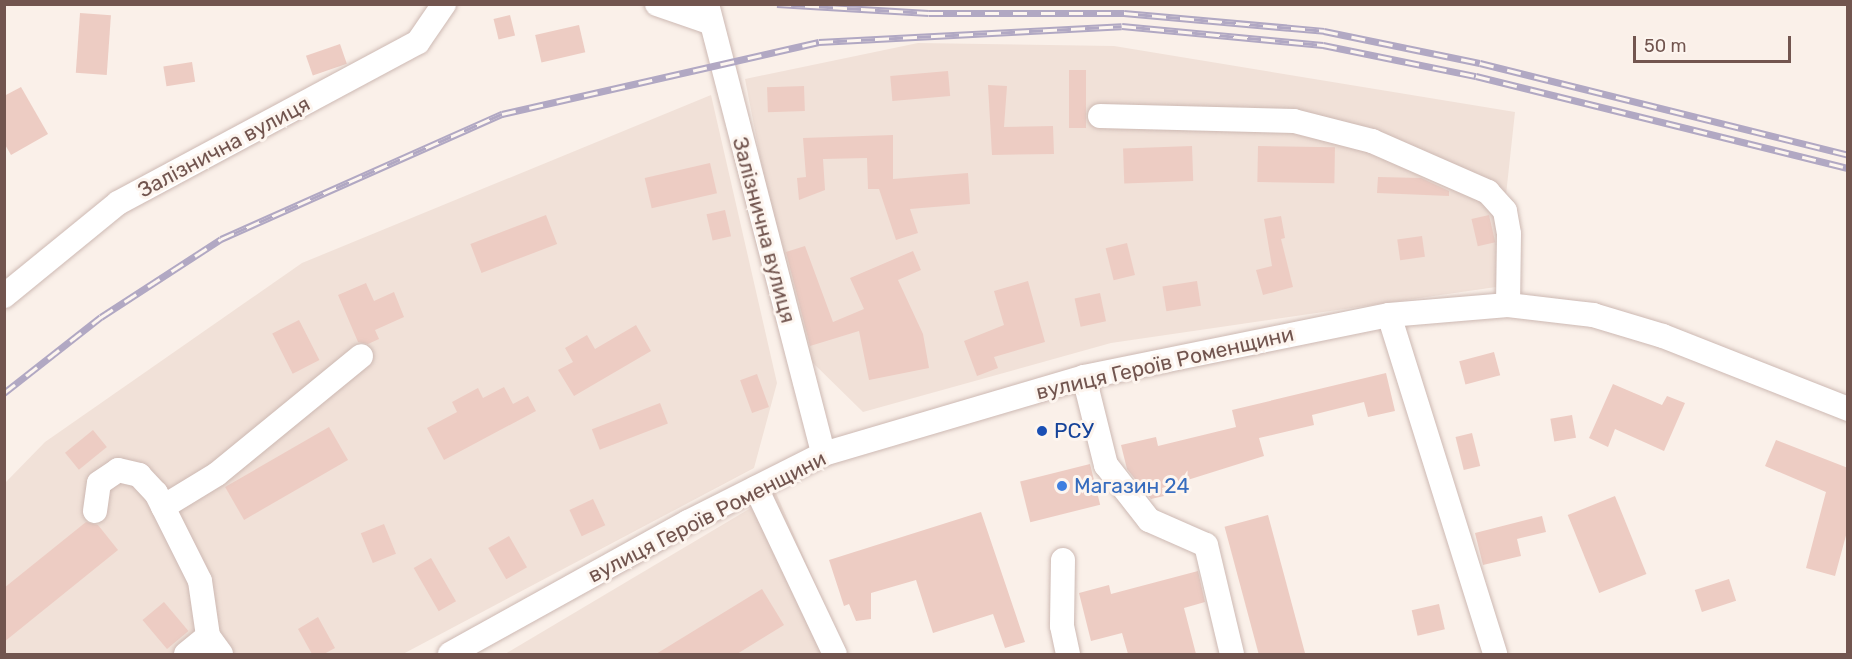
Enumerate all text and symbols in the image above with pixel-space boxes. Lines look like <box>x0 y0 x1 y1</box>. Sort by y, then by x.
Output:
scale bar <box>1636 24 1794 62</box>
text: 50 m <box>1644 35 1687 57</box>
street label: Залізнична вулиця <box>134 91 314 203</box>
street label: Залізнична вулиця <box>727 134 801 326</box>
street label: вулиця Героїв Роменщини <box>1034 321 1296 405</box>
place label: РСУ <box>1054 418 1094 444</box>
marker: РСУ <box>1035 424 1049 438</box>
street label: вулиця Героїв Роменщини <box>584 446 830 588</box>
place label: Магазин 24 <box>1074 473 1190 499</box>
marker: Магазин 24 <box>1055 479 1069 493</box>

